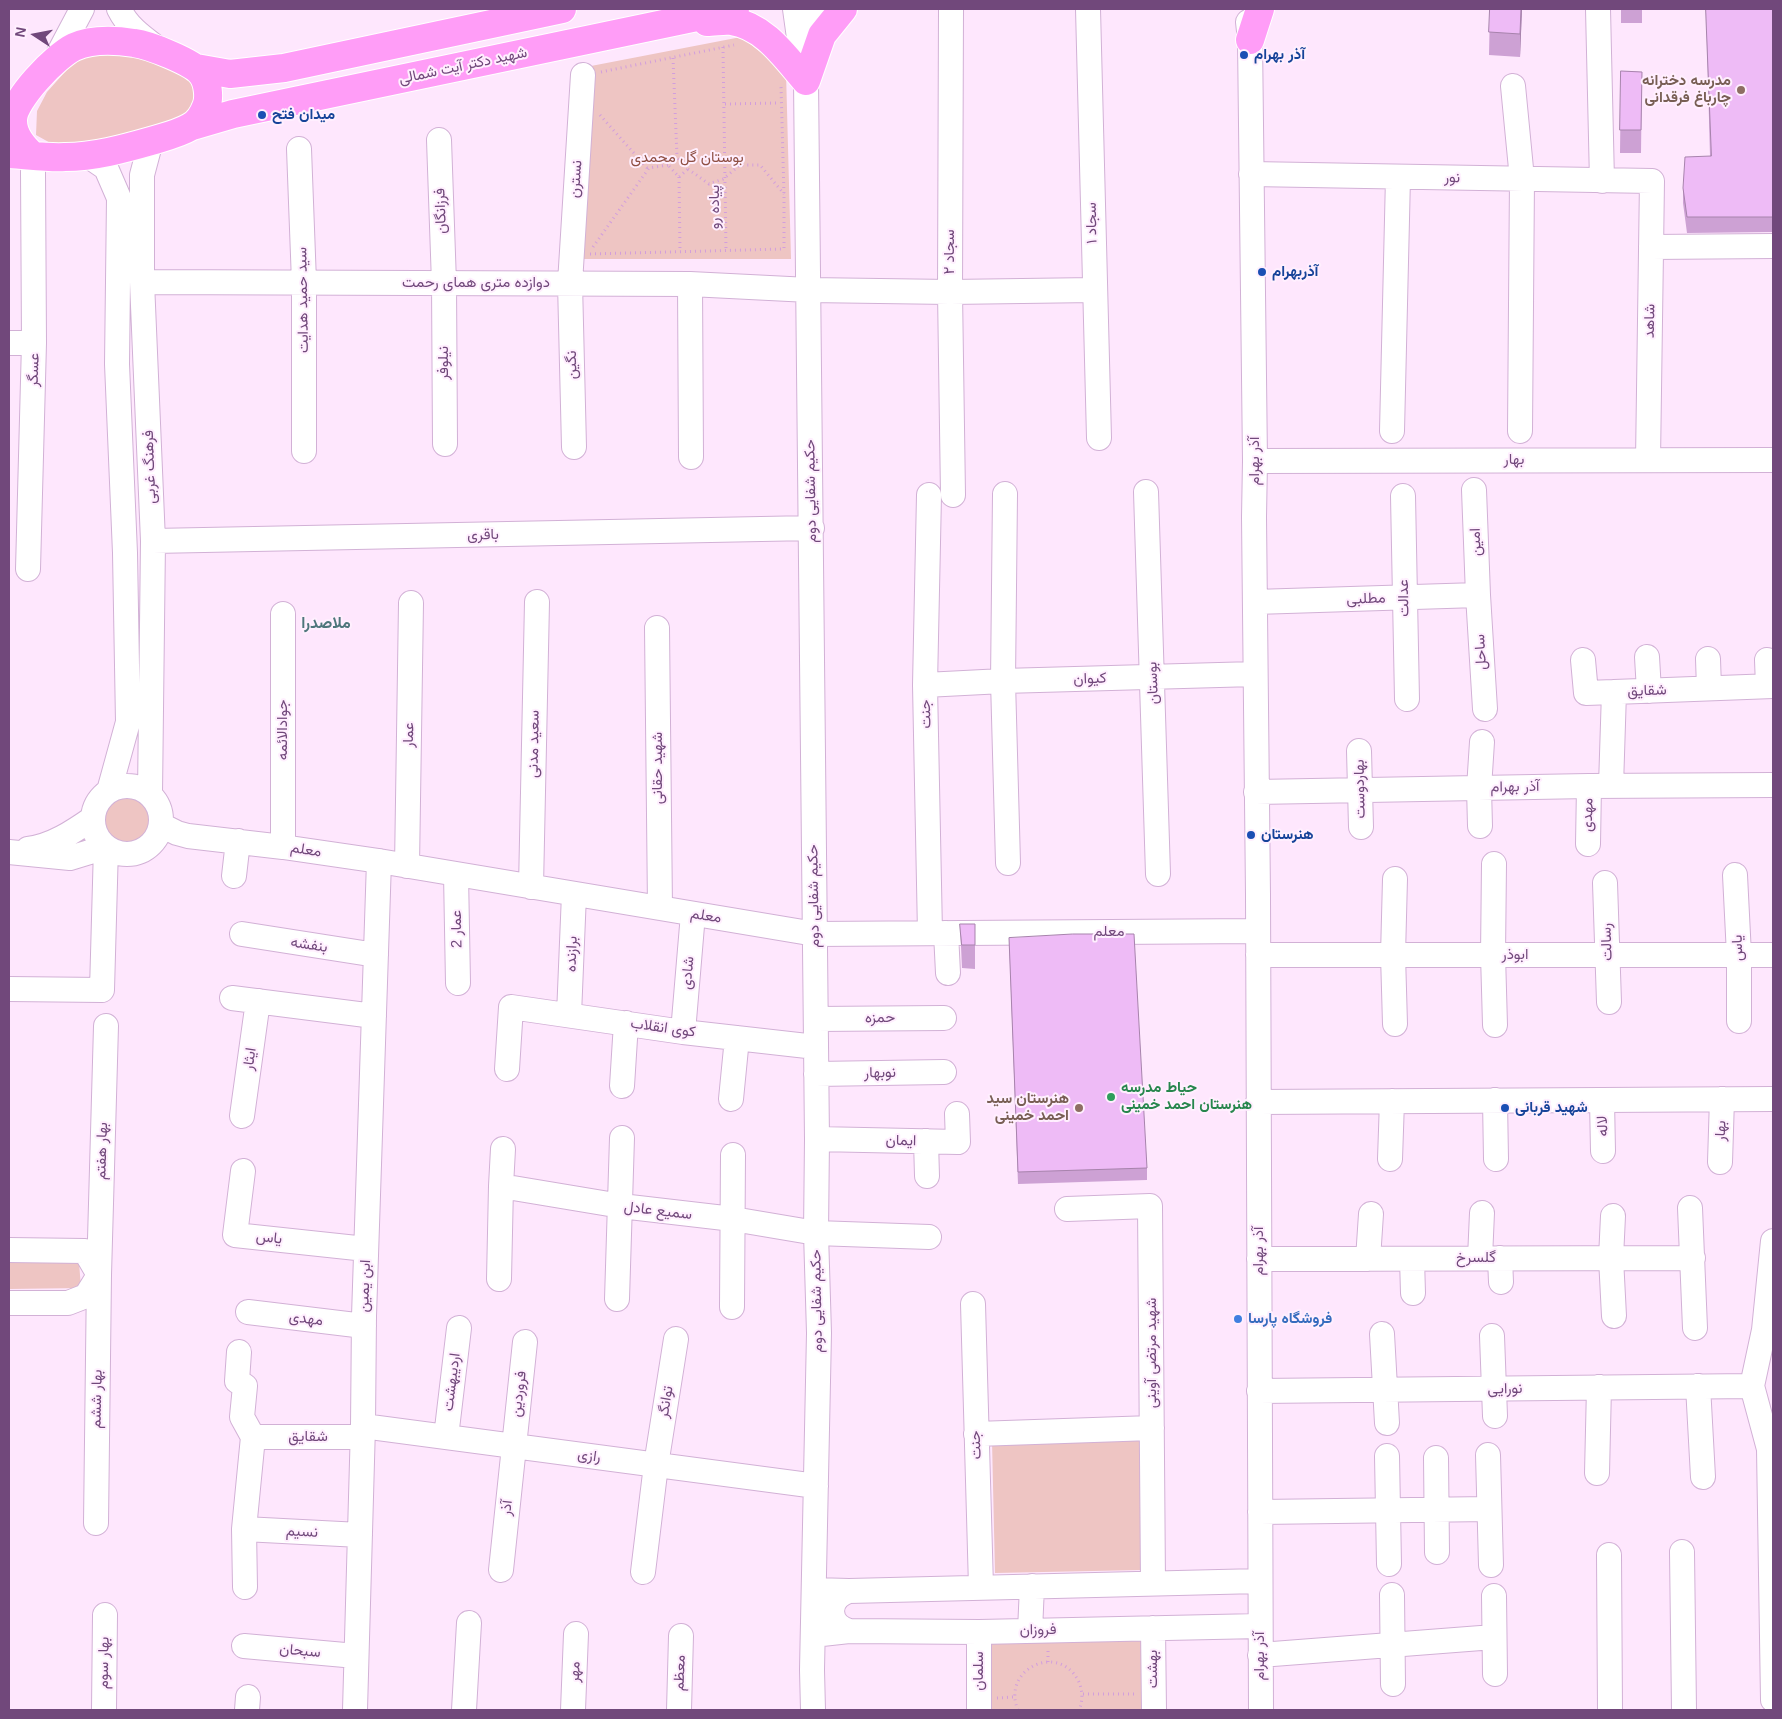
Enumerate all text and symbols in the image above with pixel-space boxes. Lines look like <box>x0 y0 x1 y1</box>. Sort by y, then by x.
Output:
north arrow <box>10 10 60 60</box>
text: N <box>11 26 29 39</box>
street label: شهید دکتر آیت شمالی <box>397 44 529 88</box>
place label: آذر بهرام <box>1254 46 1305 64</box>
marker: آذر بهرام <box>1238 49 1250 61</box>
place label: مدرسه دخترانه چارباغ فرقدانی <box>1642 72 1731 107</box>
marker: مدرسه دخترانه چارباغ فرقدانی <box>1735 84 1747 96</box>
place label: میدان فتح <box>272 106 335 124</box>
marker: میدان فتح <box>256 109 268 121</box>
park label: بوستان گل محمدی <box>630 149 744 167</box>
street label: نسترن <box>566 160 586 198</box>
street label: نور <box>1444 169 1460 187</box>
street label: پیاده رو <box>706 185 724 229</box>
street label: فرزانگان <box>431 188 451 234</box>
street label: سجاد ۱ <box>1083 202 1101 244</box>
street label: سجاد ۲ <box>941 229 959 275</box>
street label: سید حمید هدایت <box>293 247 313 353</box>
place label: آذربهرام <box>1272 263 1318 281</box>
marker: آذربهرام <box>1256 266 1268 278</box>
street label: دوازده متری همای رحمت <box>402 274 550 292</box>
street label: شاهد <box>1641 304 1659 338</box>
street label: نیلوفر <box>435 346 453 380</box>
street label: نگین <box>563 350 581 380</box>
street label: عسگر <box>24 353 44 387</box>
street label: فرهنگ غربی <box>140 430 160 504</box>
street label: آذر بهرام <box>1246 436 1264 486</box>
street label: حکیم شفایی دوم <box>801 439 821 543</box>
street label: بهار <box>1504 451 1524 469</box>
street label: باقری <box>467 526 499 544</box>
street label: امین <box>1467 528 1485 556</box>
street label: عدالت <box>1395 579 1413 617</box>
street label: مطلبی <box>1346 589 1386 609</box>
district label: ملاصدرا <box>301 614 351 634</box>
street label: ساحل <box>1471 634 1491 670</box>
street label: بوستان <box>1143 661 1163 705</box>
street label: کیوان <box>1073 669 1107 689</box>
street label: شقایق <box>1627 681 1667 701</box>
street label: جنت <box>917 699 935 729</box>
street label: جوادالائمه <box>274 700 292 760</box>
street label: سعید مدنی <box>524 710 544 778</box>
street label: عمار <box>400 722 418 748</box>
street label: شهید حقانی <box>649 732 667 804</box>
street label: بهاردوست <box>1350 759 1370 819</box>
street label: آذر بهرام <box>1490 778 1540 796</box>
street label: مهدی <box>1579 798 1597 832</box>
place label: هنرستان <box>1261 826 1314 844</box>
marker: هنرستان <box>1245 829 1257 841</box>
street label: معلم <box>289 839 323 861</box>
street label: حکیم شفایی دوم <box>804 844 824 948</box>
street label: معلم <box>689 905 723 927</box>
street label: عمار 2 <box>448 910 466 948</box>
street label: معلم <box>1094 923 1124 941</box>
street label: رسالت <box>1597 923 1617 961</box>
street label: بنفشه <box>289 933 329 957</box>
street label: یاس <box>1729 935 1747 961</box>
street label: برازنده <box>562 936 582 972</box>
street label: ابوذر <box>1502 946 1528 964</box>
street label: شادی <box>678 956 698 990</box>
street label: حمزه <box>865 1009 895 1027</box>
street label: کوی انقلاب <box>629 1015 697 1041</box>
street label: ایثار <box>239 1046 261 1072</box>
street label: نوبهار <box>864 1064 896 1082</box>
place label: حیاط مدرسه هنرستان احمد خمینی <box>1121 1079 1252 1114</box>
place label: هنرستان سید احمد خمینی <box>987 1090 1069 1125</box>
marker: حیاط مدرسه هنرستان احمد خمینی <box>1105 1091 1117 1103</box>
place label: شهید قربانی <box>1515 1099 1588 1117</box>
marker: هنرستان سید احمد خمینی <box>1073 1102 1085 1114</box>
marker: شهید قربانی <box>1499 1102 1511 1114</box>
street label: لاله <box>1594 1115 1612 1137</box>
street label: بهار <box>1712 1120 1730 1142</box>
street label: بهار هفتم <box>92 1122 112 1180</box>
street label: ایمان <box>885 1132 917 1150</box>
street label: سمیع عادل <box>623 1198 693 1224</box>
street label: آذر بهرام <box>1250 1226 1268 1276</box>
street label: یاس <box>255 1228 283 1248</box>
street label: حکیم شفایی دوم <box>807 1249 827 1353</box>
street label: گلسرخ <box>1456 1249 1496 1267</box>
street label: ابن یمین <box>355 1259 375 1313</box>
street label: شهید مرتضی آوینی <box>1143 1298 1161 1408</box>
street label: مهدی <box>288 1308 324 1330</box>
place label: فروشگاه پارسا <box>1248 1310 1332 1328</box>
marker: فروشگاه پارسا <box>1232 1313 1244 1325</box>
street label: اردیبهشت <box>439 1352 465 1412</box>
street label: بهار ششم <box>87 1369 107 1429</box>
street label: فروردین <box>507 1370 531 1418</box>
street label: نورایی <box>1487 1380 1523 1398</box>
street label: توانگر <box>655 1385 677 1419</box>
street label: شقایق <box>288 1428 328 1446</box>
street label: جنت <box>966 1430 986 1460</box>
street label: رازی <box>576 1445 602 1467</box>
street label: آذر <box>497 1499 517 1517</box>
street label: نسیم <box>286 1522 318 1542</box>
street label: فروزان <box>1019 1621 1057 1639</box>
street label: آذر بهرام <box>1251 1631 1269 1681</box>
street label: بهار سوم <box>95 1637 113 1689</box>
street label: سبحان <box>279 1640 321 1662</box>
street label: بهشت <box>1144 1650 1162 1688</box>
street label: سلمان <box>970 1651 988 1691</box>
street label: معظم <box>670 1655 690 1691</box>
street label: مهر <box>566 1661 584 1683</box>

